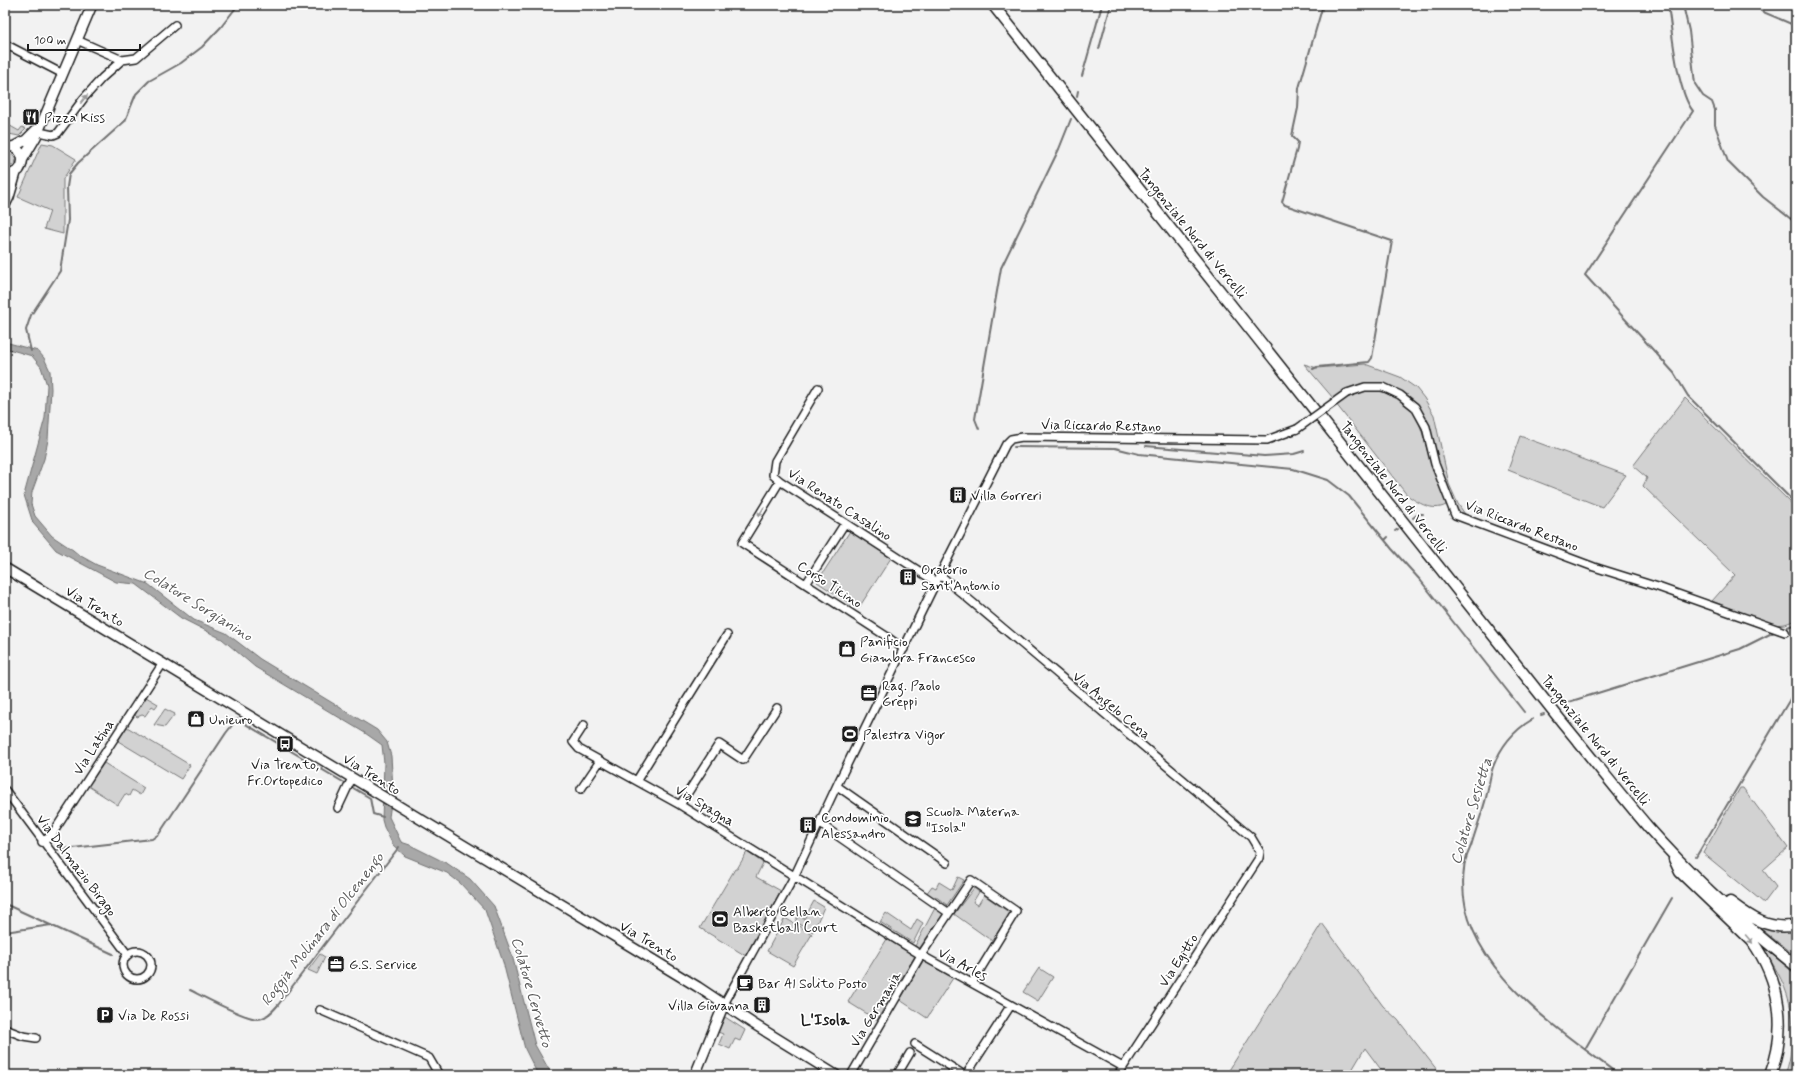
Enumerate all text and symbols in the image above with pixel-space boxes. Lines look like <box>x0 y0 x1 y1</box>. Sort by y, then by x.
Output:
scale bar <box>28 26 140 52</box>
text: 100 m <box>34 33 66 49</box>
one-way arrow <box>80 93 88 104</box>
restaurant icon: Pizza Kiss <box>21 107 41 127</box>
place label: Pizza Kiss <box>44 109 106 127</box>
street label: Tangenziale Nord di Vercelli <box>1133 165 1250 303</box>
street label: Via Riccardo Restano <box>1041 416 1161 436</box>
street label: Tangenziale Nord di Vercelli <box>1335 418 1450 558</box>
street label: Via Renato Casalino <box>784 464 895 545</box>
building icon: Villa Gorreri <box>948 485 968 505</box>
place label: Villa Gorreri <box>971 487 1042 505</box>
street label: Via Riccardo Restano <box>1462 496 1581 556</box>
one-way arrow <box>757 506 764 518</box>
street label: Corso Ticino <box>794 557 866 613</box>
place label: Oratorio Sant'Antonio <box>921 561 1000 595</box>
water label: Colatore Sorgianino <box>139 563 257 647</box>
building icon: Oratorio Sant'Antonio <box>898 567 918 587</box>
street label: Via Trento <box>62 582 127 631</box>
place label: Panificio Giambra Francesco <box>860 633 976 667</box>
shop icon: Panificio Giambra Francesco <box>837 639 857 659</box>
street label: Via Angelo Cena <box>1067 668 1154 745</box>
street label: Tangenziale Nord di Vercelli <box>1536 672 1653 810</box>
place label: Rag. Paolo Greppi <box>882 677 940 711</box>
office icon: Rag. Paolo Greppi <box>859 683 879 703</box>
shop icon: Unieuro <box>186 709 206 729</box>
place label: Unieuro <box>209 711 253 729</box>
street label: Via Latina <box>69 716 118 779</box>
sports icon: Palestra Vigor <box>840 724 860 744</box>
place label: Palestra Vigor <box>863 726 946 745</box>
bus stop icon: Via Trento, Fr.Ortopedico <box>275 734 295 754</box>
street label: Via Trento <box>339 750 404 800</box>
water label: Colatore Sesietta <box>1446 755 1498 867</box>
place label: Via Trento, Fr.Ortopedico <box>247 756 323 790</box>
street label: Via Spagna <box>671 781 737 831</box>
place label: Scuola Materna "Isola" <box>926 803 1020 837</box>
place label: Condominio Alessandro <box>821 809 889 843</box>
school or university icon: Scuola Materna "Isola" <box>903 809 923 829</box>
street label: Via Dalmazio Birago <box>31 811 120 921</box>
building icon: Condominio Alessandro <box>798 815 818 835</box>
water label: Roggia Molinara di Olcenengo <box>257 848 391 1012</box>
place label: Alberto Bellan Basketball Court <box>733 903 839 937</box>
sports icon: Alberto Bellan Basketball Court <box>710 909 730 929</box>
street label: Via Trento <box>616 917 681 966</box>
street label: Via Egitto <box>1155 930 1203 991</box>
one-way arrow <box>1745 934 1754 944</box>
water label: Colatore Cervetto <box>506 935 557 1050</box>
street label: Via Arles <box>935 944 991 986</box>
office icon: G.S. Service <box>326 954 346 974</box>
place label: G.S. Service <box>349 956 418 974</box>
street label: Via Germania <box>846 968 906 1051</box>
cafe icon: Bar Al Solito Posto <box>735 973 755 993</box>
place label: Bar Al Solito Posto <box>758 975 867 993</box>
building icon: Villa Giovanna <box>752 995 772 1015</box>
place label: Villa Giovanna <box>668 997 749 1015</box>
parking icon: Via De Rossi <box>95 1005 115 1025</box>
place label: Via De Rossi <box>118 1007 189 1025</box>
district label: L'Isola <box>801 1010 850 1031</box>

